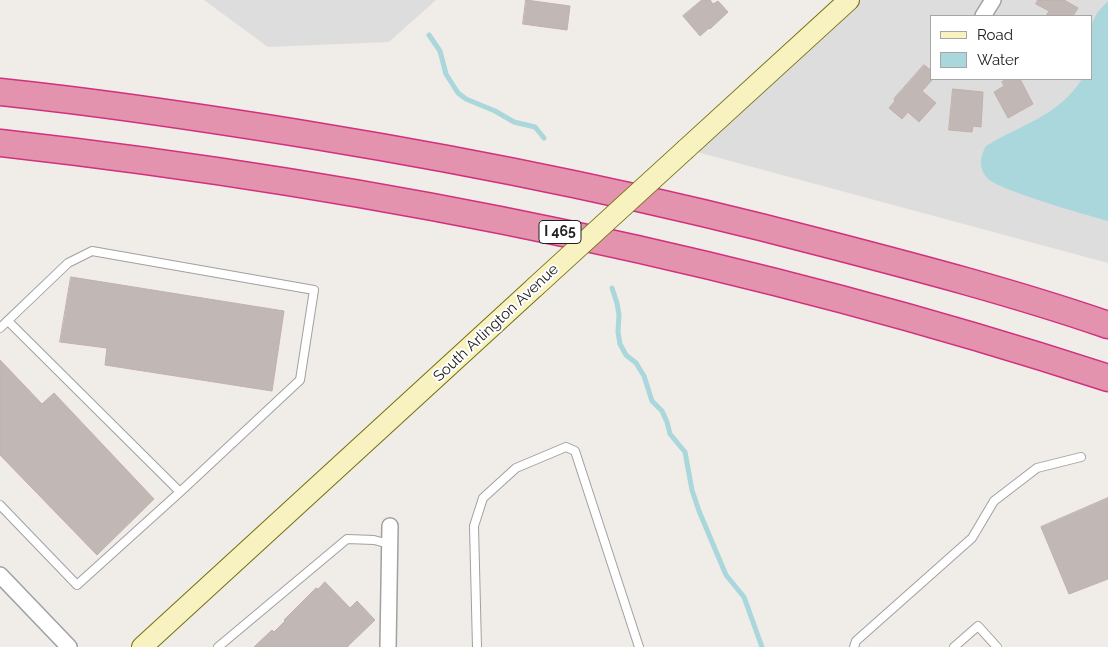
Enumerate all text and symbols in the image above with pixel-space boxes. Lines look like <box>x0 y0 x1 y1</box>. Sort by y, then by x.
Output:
legend <box>930 15 1093 80</box>
text: Road <box>977 26 1013 44</box>
text: Water <box>977 51 1019 69</box>
road number: I 465 <box>539 220 581 243</box>
street label: South Arlington Avenue <box>430 260 562 386</box>

